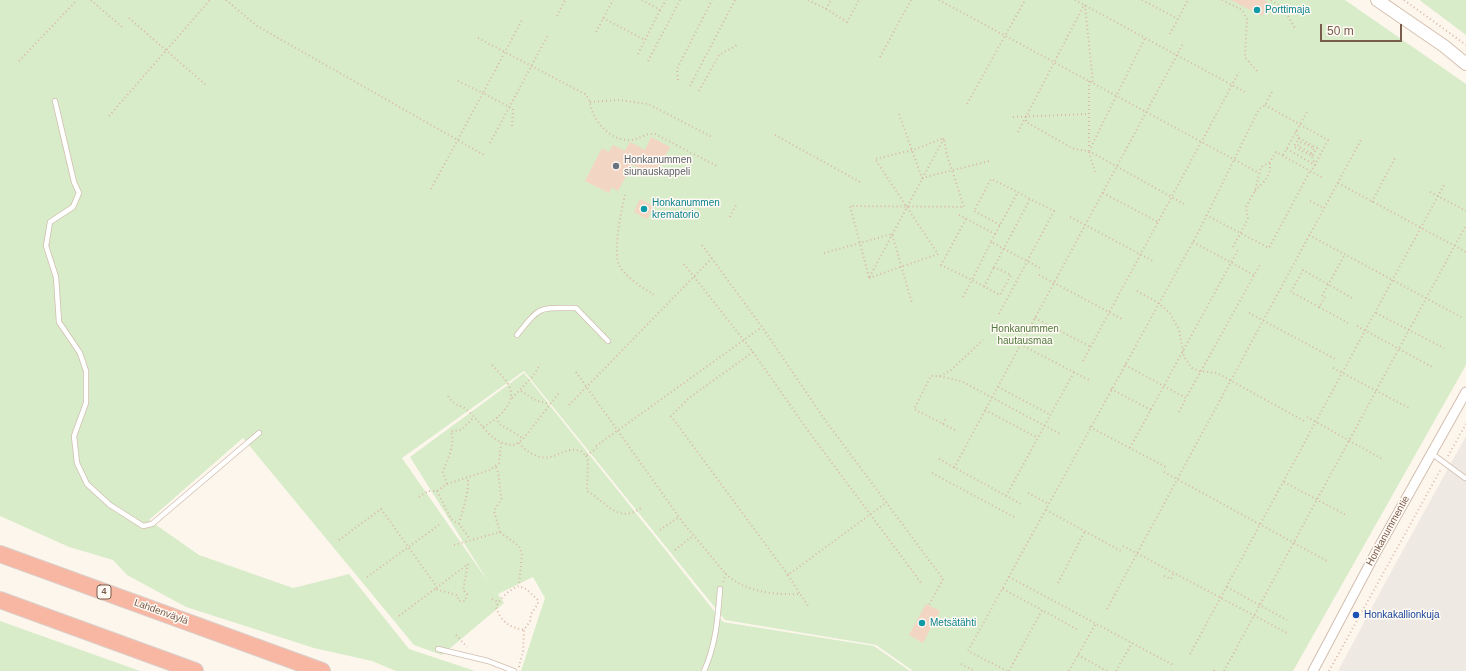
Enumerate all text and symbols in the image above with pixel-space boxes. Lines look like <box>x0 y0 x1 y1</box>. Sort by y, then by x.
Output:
place label: Porttimaja <box>1265 4 1310 16</box>
marker: Porttimaja <box>1252 5 1262 15</box>
scale bar <box>1322 16 1404 42</box>
text: 50 m <box>1327 24 1354 38</box>
place label: Honkanummen siunauskappeli <box>624 154 692 178</box>
marker: Honkanummen siunauskappeli <box>611 161 621 171</box>
place label: Honkanummen krematorio <box>652 197 720 220</box>
marker: Honkanummen krematorio <box>639 204 649 214</box>
park label: Honkanummen hautausmaa <box>991 323 1059 346</box>
street label: Honkanummentie <box>1364 494 1412 568</box>
road number: 4 <box>97 585 111 599</box>
street label: Lahdenväylä <box>132 597 190 627</box>
place label: Honkakallionkuja <box>1364 609 1440 621</box>
marker: Honkakallionkuja <box>1351 610 1361 620</box>
place label: Metsätähti <box>930 617 976 629</box>
marker: Metsätähti <box>917 618 927 628</box>

